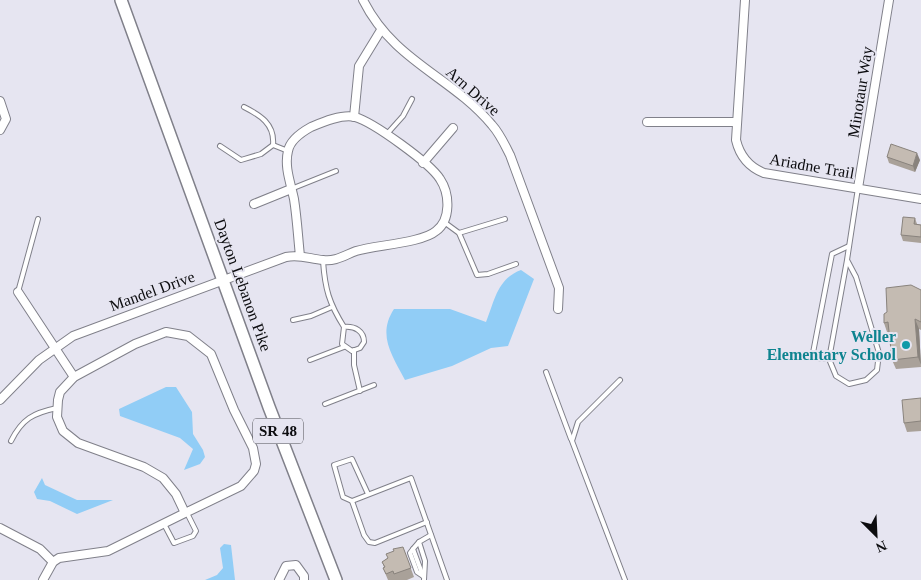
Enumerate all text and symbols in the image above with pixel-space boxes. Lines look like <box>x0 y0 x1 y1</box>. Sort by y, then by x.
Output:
street label: Minotaur Way <box>844 45 877 139</box>
street label: Arn Drive <box>443 63 503 119</box>
street label: Ariadne Trail <box>768 150 856 182</box>
street label: Dayton Lebanon Pike <box>210 217 275 354</box>
street label: Mandel Drive <box>107 268 197 314</box>
place label: Weller Elementary School <box>767 328 897 364</box>
marker: Weller Elementary School <box>900 339 912 351</box>
road number: SR 48 <box>253 418 303 444</box>
north arrow <box>851 510 901 560</box>
text: N <box>873 538 889 555</box>

